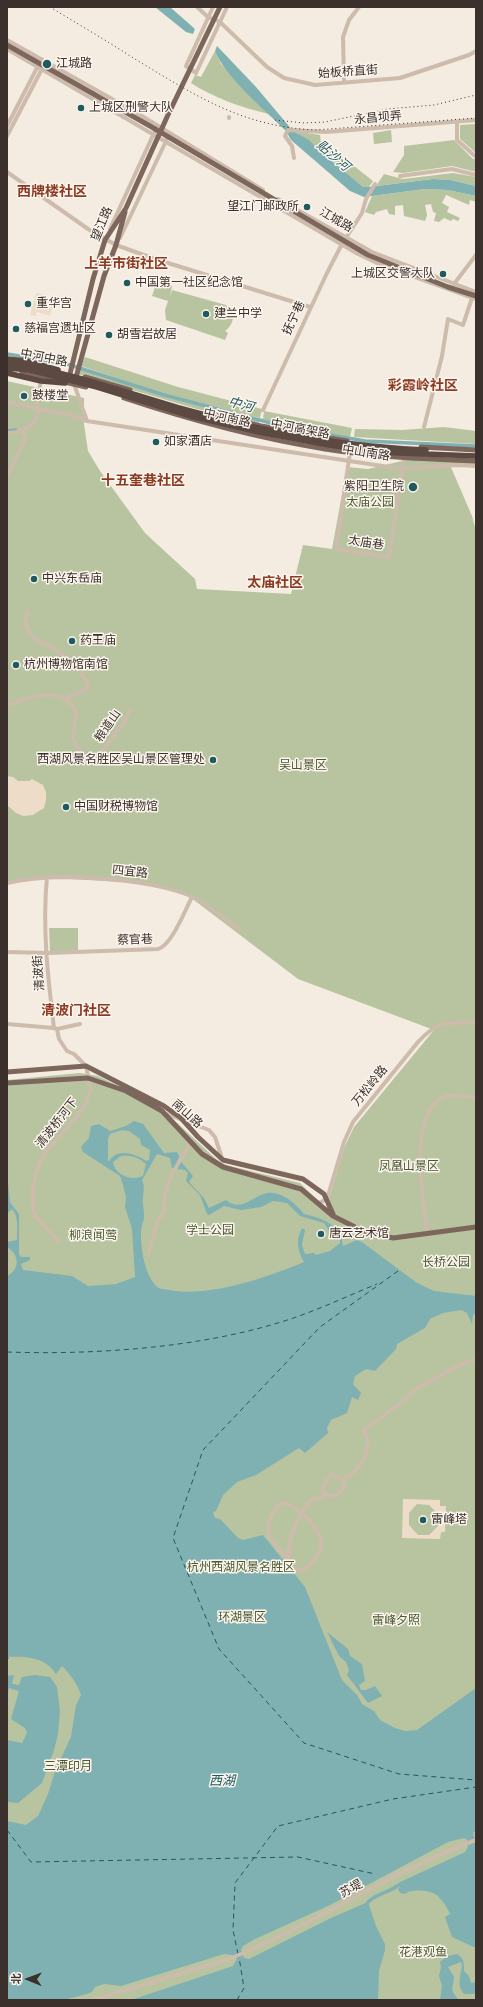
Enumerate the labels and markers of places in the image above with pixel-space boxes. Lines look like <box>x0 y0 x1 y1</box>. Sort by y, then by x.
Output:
place label: 江城路 <box>56 57 92 71</box>
marker: 江城路 <box>41 58 53 70</box>
place label: 上城区刑警大队 <box>89 101 173 115</box>
marker: 上城区刑警大队 <box>76 103 86 113</box>
place label: 望江门邮政所 <box>227 200 299 214</box>
marker: 望江门邮政所 <box>302 202 312 212</box>
place label: 上城区交警大队 <box>351 267 435 281</box>
marker: 上城区交警大队 <box>438 269 448 279</box>
place label: 中国第一社区纪念馆 <box>135 276 243 290</box>
marker: 中国第一社区纪念馆 <box>122 278 132 288</box>
place label: 重华宫 <box>36 297 72 311</box>
marker: 重华宫 <box>23 299 33 309</box>
place label: 建兰中学 <box>214 307 262 321</box>
marker: 建兰中学 <box>201 309 211 319</box>
place label: 慈福宫遗址区 <box>24 322 96 336</box>
marker: 慈福宫遗址区 <box>11 324 21 334</box>
place label: 胡雪岩故居 <box>117 328 177 342</box>
marker: 胡雪岩故居 <box>104 330 114 340</box>
place label: 鼓楼堂 <box>32 389 68 403</box>
marker: 鼓楼堂 <box>19 391 29 401</box>
place label: 如家酒店 <box>164 435 212 449</box>
marker: 如家酒店 <box>151 437 161 447</box>
place label: 紫阳卫生院 <box>344 480 404 494</box>
marker: 紫阳卫生院 <box>407 481 419 493</box>
place label: 中兴东岳庙 <box>42 572 102 586</box>
marker: 中兴东岳庙 <box>29 574 39 584</box>
place label: 药王庙 <box>80 634 116 648</box>
marker: 药王庙 <box>67 636 77 646</box>
place label: 杭州博物馆南馆 <box>24 658 108 672</box>
marker: 杭州博物馆南馆 <box>11 660 21 670</box>
place label: 西湖风景名胜区吴山景区管理处 <box>37 753 205 767</box>
marker: 西湖风景名胜区吴山景区管理处 <box>208 755 218 765</box>
place label: 中国财税博物馆 <box>74 800 158 814</box>
marker: 中国财税博物馆 <box>61 802 71 812</box>
place label: 唐云艺术馆 <box>329 1227 389 1241</box>
marker: 唐云艺术馆 <box>316 1229 326 1239</box>
place label: 雷峰塔 <box>431 1513 467 1527</box>
marker: 雷峰塔 <box>418 1515 428 1525</box>

